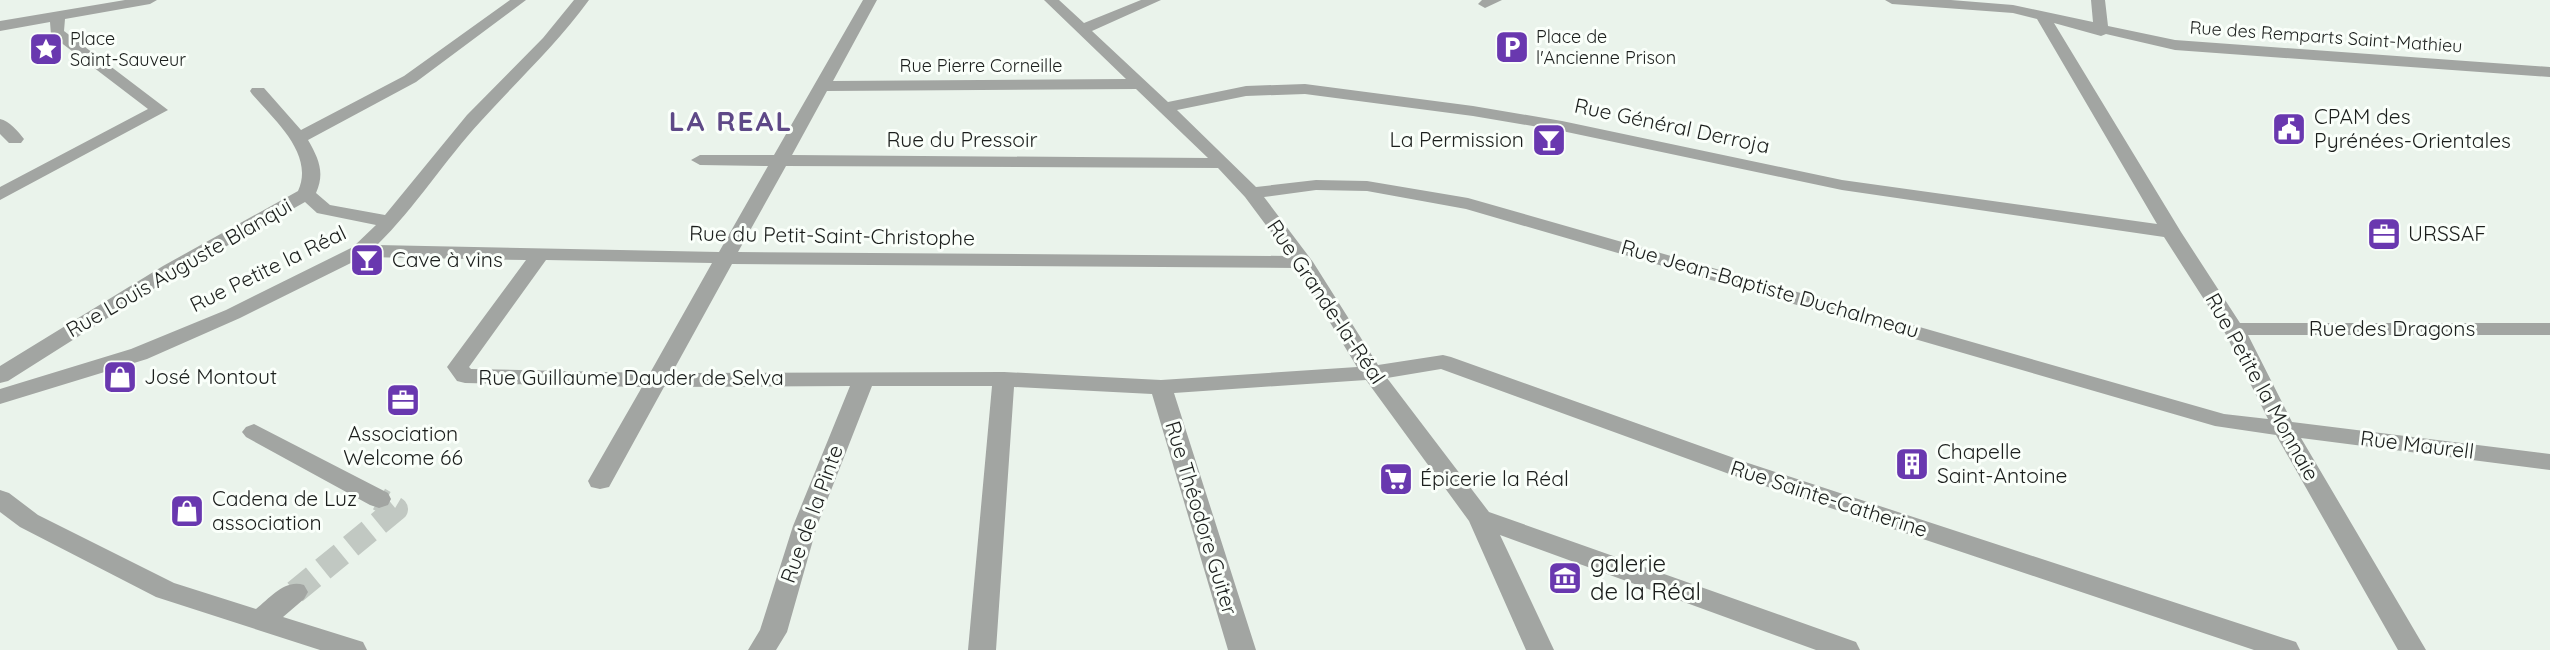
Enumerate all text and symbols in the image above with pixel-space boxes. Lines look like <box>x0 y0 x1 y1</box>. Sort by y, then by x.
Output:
street label: Rue des Remparts Saint-Mathieu <box>2189 15 2463 58</box>
place label: Place de l'Ancienne Prison <box>1536 25 1676 69</box>
place label: Place Saint-Sauveur <box>70 27 186 71</box>
parking icon: Place de l'Ancienne Prison <box>1493 28 1531 66</box>
place icon: Place Saint-Sauveur <box>27 30 65 68</box>
street label: Rue Pierre Corneille <box>900 54 1062 77</box>
street label: Rue Général Derroja <box>1572 92 1772 158</box>
district label: LA REAL <box>669 103 793 138</box>
place label: CPAM des Pyrénées-Orientales <box>2314 103 2511 153</box>
public building icon: CPAM des Pyrénées-Orientales <box>2270 110 2308 148</box>
bar icon: La Permission <box>1530 121 1568 159</box>
street label: Rue du Pressoir <box>886 126 1038 152</box>
place label: La Permission <box>1389 126 1524 152</box>
street label: Rue Louis Auguste Blanqui <box>61 192 296 342</box>
street label: Rue Grande-la-Réal <box>1262 214 1391 389</box>
office icon: URSSAF <box>2365 215 2403 253</box>
street label: Rue Petite la Réal <box>185 219 350 317</box>
street label: Rue du Petit-Saint-Christophe <box>689 220 975 250</box>
place label: URSSAF <box>2408 220 2486 246</box>
street label: Rue Jean-Baptiste Duchalmeau <box>1618 233 1922 343</box>
bar icon: Cave à vins <box>348 241 386 279</box>
place label: Cave à vins <box>392 246 503 272</box>
street label: Rue Petite la Monnaie <box>2200 288 2325 485</box>
street label: Rue des Dragons <box>2309 315 2475 341</box>
shop icon: José Montout <box>101 358 139 396</box>
place label: José Montout <box>144 363 277 389</box>
street label: Rue Guillaume Dauder de Selva <box>478 364 784 390</box>
office icon: Association Welcome 66 <box>384 381 422 419</box>
street label: Rue Théodore Guiter <box>1160 418 1244 618</box>
place label: Association Welcome 66 <box>343 420 463 470</box>
street label: Rue Maurell <box>2359 424 2475 464</box>
place label: Chapelle Saint-Antoine <box>1937 438 2067 488</box>
street label: Rue de la Pinte <box>774 441 848 586</box>
building icon: Chapelle Saint-Antoine <box>1893 445 1931 483</box>
street label: Rue Sainte-Catherine <box>1728 454 1931 542</box>
supermarket icon: Épicerie la Réal <box>1377 460 1415 498</box>
place label: Épicerie la Réal <box>1420 465 1569 491</box>
place label: Cadena de Luz association <box>212 485 357 535</box>
shop icon: Cadena de Luz association <box>168 492 206 530</box>
place label: galerie de la Réal <box>1590 548 1701 606</box>
museum icon: galerie de la Réal <box>1546 559 1584 597</box>

